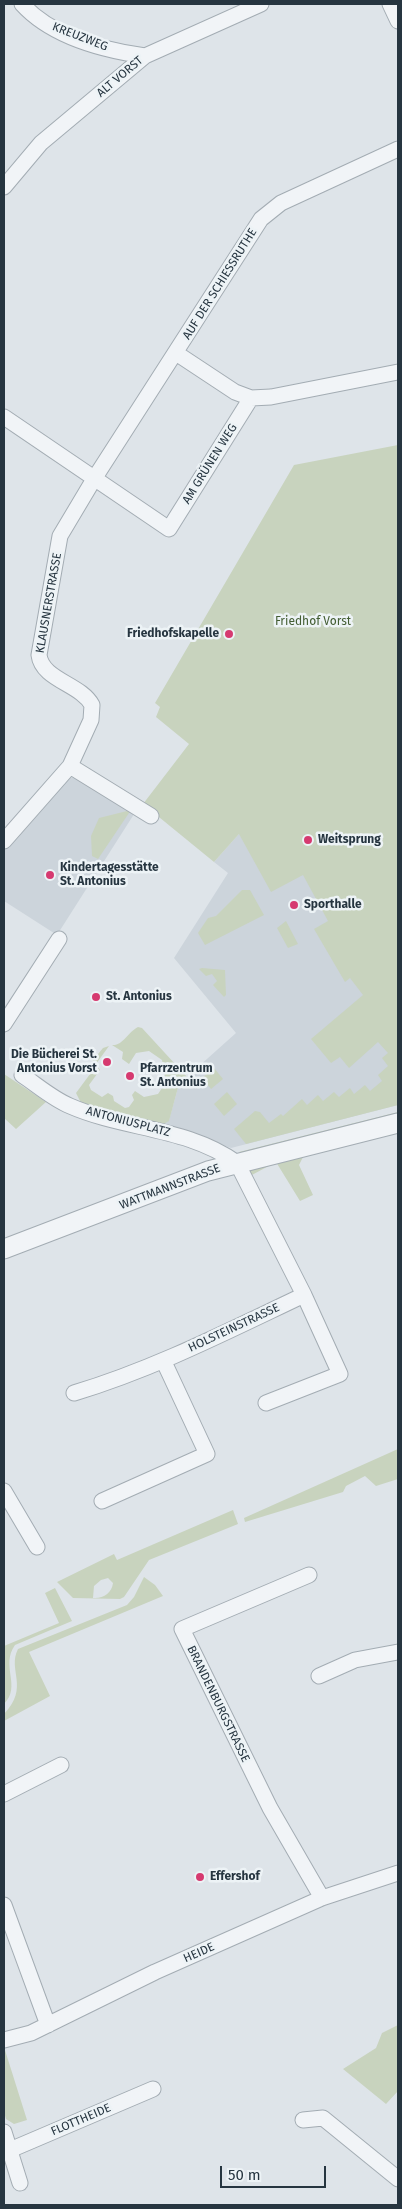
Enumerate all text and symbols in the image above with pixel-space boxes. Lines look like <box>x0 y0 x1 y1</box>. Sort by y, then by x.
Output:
street label: KREUZWEG <box>50 20 110 54</box>
street label: ALT VORST <box>94 54 146 100</box>
street label: AUF DER SCHIESSRUTHE <box>180 226 260 342</box>
street label: AM GRÜNEN WEG <box>180 421 240 507</box>
street label: KLAUSNERSTRASSE <box>33 552 65 654</box>
park label: Friedhof Vorst <box>275 615 351 629</box>
place label: Friedhofskapelle <box>127 627 219 641</box>
marker: Friedhofskapelle <box>223 628 235 640</box>
place label: Weitsprung <box>318 833 381 847</box>
marker: Weitsprung <box>302 834 314 846</box>
place label: Kindertagesstätte St. Antonius <box>60 861 159 889</box>
marker: Kindertagesstätte St. Antonius <box>44 869 56 881</box>
place label: Sporthalle <box>304 898 362 912</box>
marker: Sporthalle <box>288 899 300 911</box>
place label: St. Antonius <box>106 990 172 1004</box>
marker: St. Antonius <box>90 991 102 1003</box>
place label: Die Bücherei St. Antonius Vorst <box>11 1048 97 1076</box>
marker: Die Bücherei St. Antonius Vorst <box>101 1056 113 1068</box>
place label: Pfarrzentrum St. Antonius <box>140 1062 213 1090</box>
marker: Pfarrzentrum St. Antonius <box>124 1070 136 1082</box>
street label: ANTONIUSPLATZ <box>84 1104 172 1140</box>
street label: WATTMANNSTRASSE <box>118 1161 222 1213</box>
street label: HOLSTEINSTRASSE <box>186 1301 282 1355</box>
street label: BRANDENBURGSTRASSE <box>183 1643 253 1765</box>
place label: Effershof <box>210 1870 260 1884</box>
marker: Effershof <box>194 1871 206 1883</box>
street label: HEIDE <box>181 1940 217 1966</box>
street label: FLOTTHEIDE <box>49 2101 113 2139</box>
scale bar <box>222 2156 328 2188</box>
text: 50 m <box>228 2166 261 2184</box>

